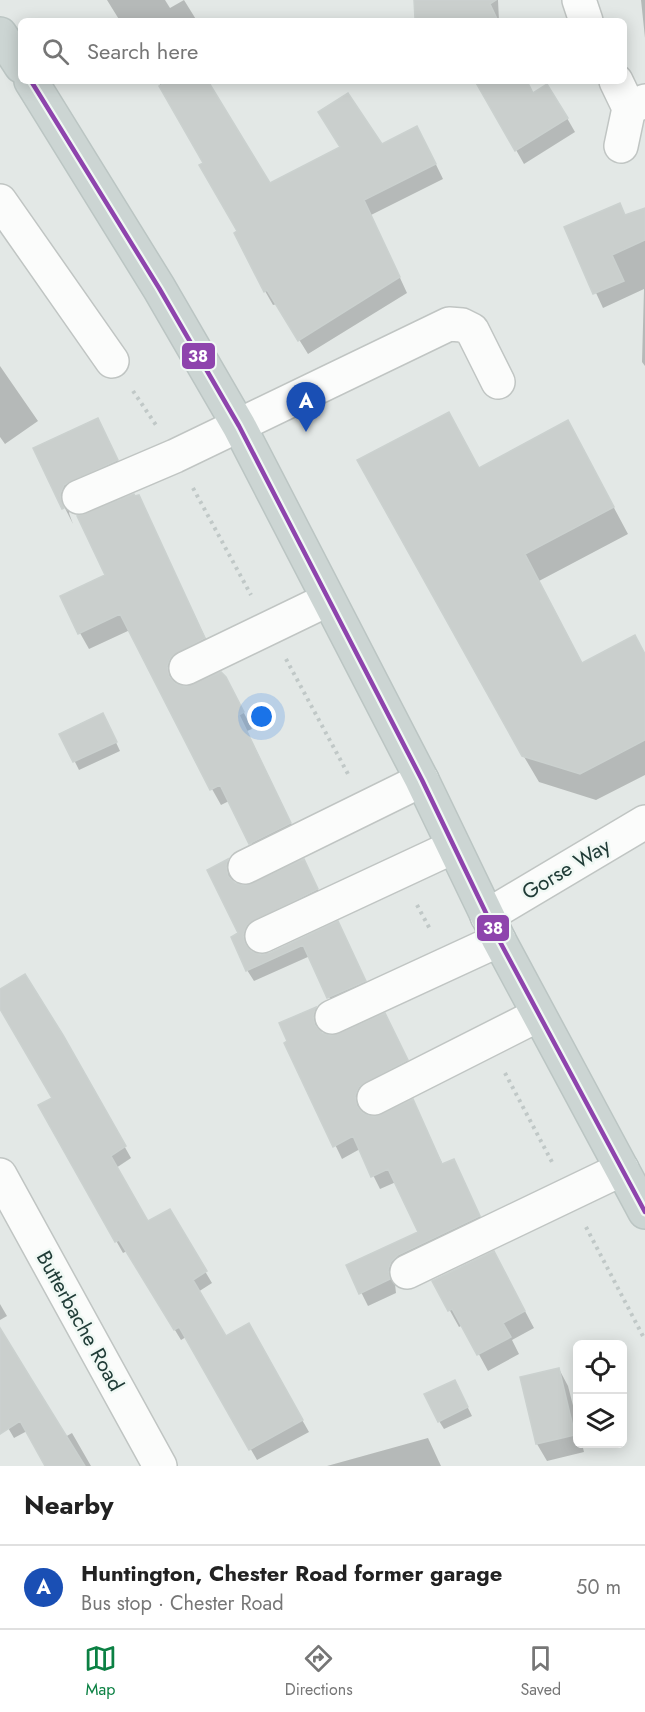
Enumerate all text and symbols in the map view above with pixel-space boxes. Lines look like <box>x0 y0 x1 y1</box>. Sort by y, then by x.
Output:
search box <box>18 18 627 84</box>
icon: search <box>39 35 72 68</box>
text: Search here <box>87 35 198 67</box>
line badge: 38 <box>181 342 216 370</box>
text: 38 <box>188 345 208 368</box>
pin: A <box>286 382 326 432</box>
your location <box>247 702 276 731</box>
street label: Gorse Way <box>516 830 617 907</box>
line badge: 38 <box>476 914 510 942</box>
text: 38 <box>483 917 503 940</box>
street label: Butterbache Road <box>29 1245 131 1397</box>
map controls <box>573 1340 627 1448</box>
button: locate <box>573 1340 627 1394</box>
button: layers <box>573 1394 627 1448</box>
text: Nearby <box>24 1486 113 1524</box>
text: Huntington, Chester Road former garage <box>81 1557 502 1589</box>
text: A <box>36 1573 51 1602</box>
text: 50 m <box>576 1573 621 1602</box>
text: Bus stop · Chester Road <box>81 1589 284 1618</box>
tab: Map <box>84 1642 117 1701</box>
tab: Directions <box>285 1642 353 1701</box>
tab: Saved <box>520 1642 561 1701</box>

